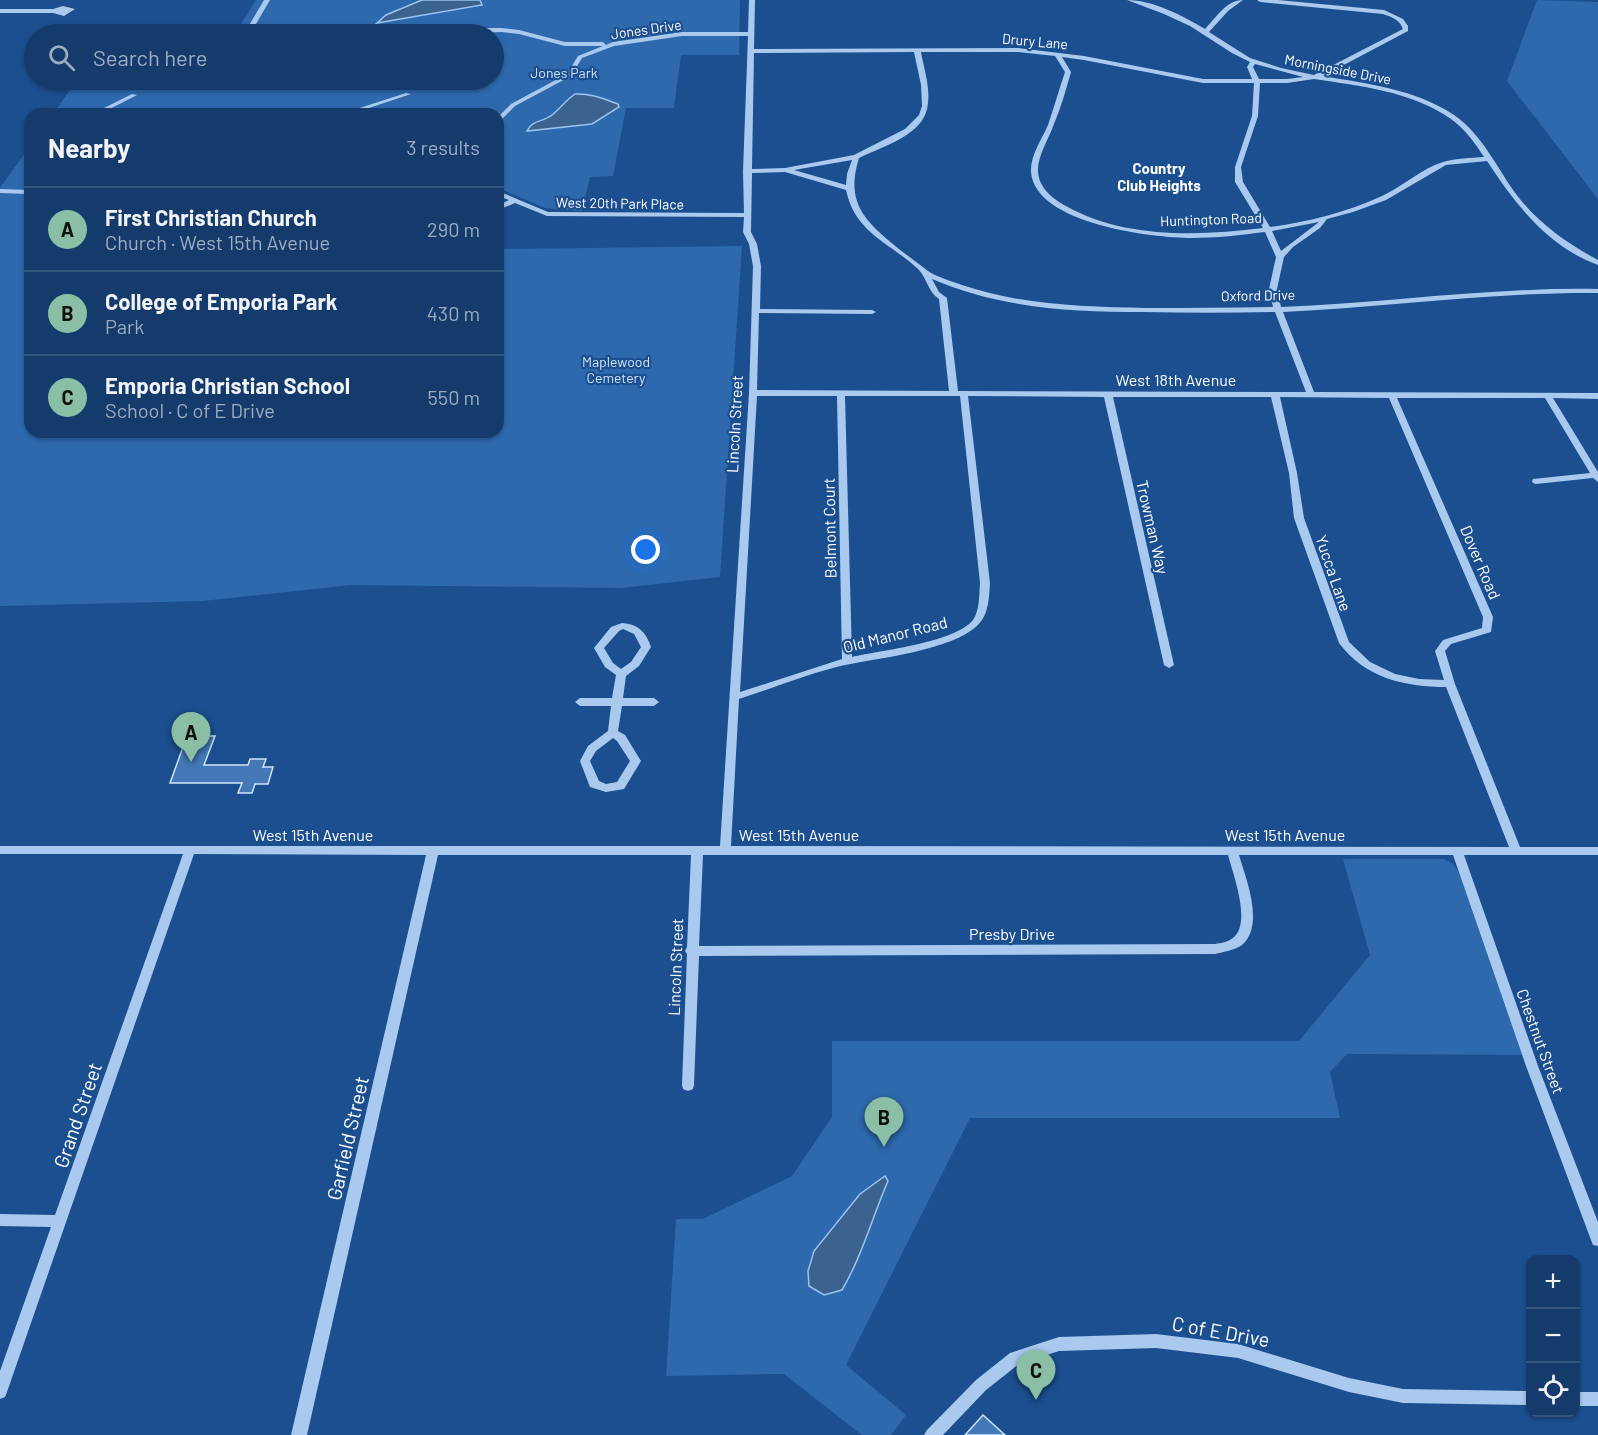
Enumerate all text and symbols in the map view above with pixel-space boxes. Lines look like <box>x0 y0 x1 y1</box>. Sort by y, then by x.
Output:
street label: Jones Drive <box>610 16 682 42</box>
search box <box>24 24 504 90</box>
street label: Drury Lane <box>1001 30 1069 52</box>
icon: search <box>45 41 78 74</box>
text: Search here <box>93 44 207 70</box>
street label: Morningside Drive <box>1283 50 1393 88</box>
park label: Jones Park <box>530 64 598 81</box>
text: Nearby <box>48 132 130 163</box>
text: 3 results <box>406 135 480 159</box>
district label: Country Club Heights <box>1117 159 1201 194</box>
street label: West 20th Park Place <box>556 193 684 213</box>
text: First Christian Church <box>105 204 317 230</box>
street label: Huntington Road <box>1160 209 1262 229</box>
text: A <box>61 217 74 241</box>
text: 290 m <box>427 217 480 241</box>
text: Church · West 15th Avenue <box>105 230 330 254</box>
street label: Oxford Drive <box>1221 286 1295 304</box>
text: College of Emporia Park <box>105 288 338 314</box>
text: B <box>61 301 74 325</box>
text: 430 m <box>427 301 480 325</box>
text: Park <box>105 314 144 338</box>
park label: Maplewood Cemetery <box>582 353 650 386</box>
street label: West 18th Avenue <box>1116 370 1236 389</box>
text: Emporia Christian School <box>105 372 350 398</box>
street label: Lincoln Street <box>722 375 746 473</box>
text: C <box>61 385 74 409</box>
text: 550 m <box>428 385 480 409</box>
text: School · C of E Drive <box>105 398 275 422</box>
street label: Belmont Court <box>819 478 839 578</box>
street label: Trowman Way <box>1133 478 1173 576</box>
street label: Dover Road <box>1457 522 1505 602</box>
street label: Yucca Lane <box>1312 532 1356 614</box>
your location <box>631 535 660 564</box>
street label: Old Manor Road <box>841 612 949 656</box>
pin: A <box>172 712 210 762</box>
street label: West 15th Avenue <box>253 825 373 844</box>
street label: West 15th Avenue <box>739 825 859 844</box>
street label: West 15th Avenue <box>1225 825 1345 844</box>
street label: Lincoln Street <box>664 918 686 1016</box>
street label: Presby Drive <box>969 924 1055 943</box>
street label: Chestnut Street <box>1513 986 1569 1096</box>
street label: Grand Street <box>48 1059 106 1171</box>
street label: Garfield Street <box>321 1074 373 1202</box>
pin: B <box>864 1098 904 1147</box>
map controls <box>1526 1255 1580 1417</box>
button: + <box>1526 1255 1580 1309</box>
button: − <box>1526 1309 1580 1363</box>
street label: C of E Drive <box>1170 1311 1272 1351</box>
pin: C <box>1016 1350 1056 1400</box>
button: locate <box>1526 1363 1580 1417</box>

